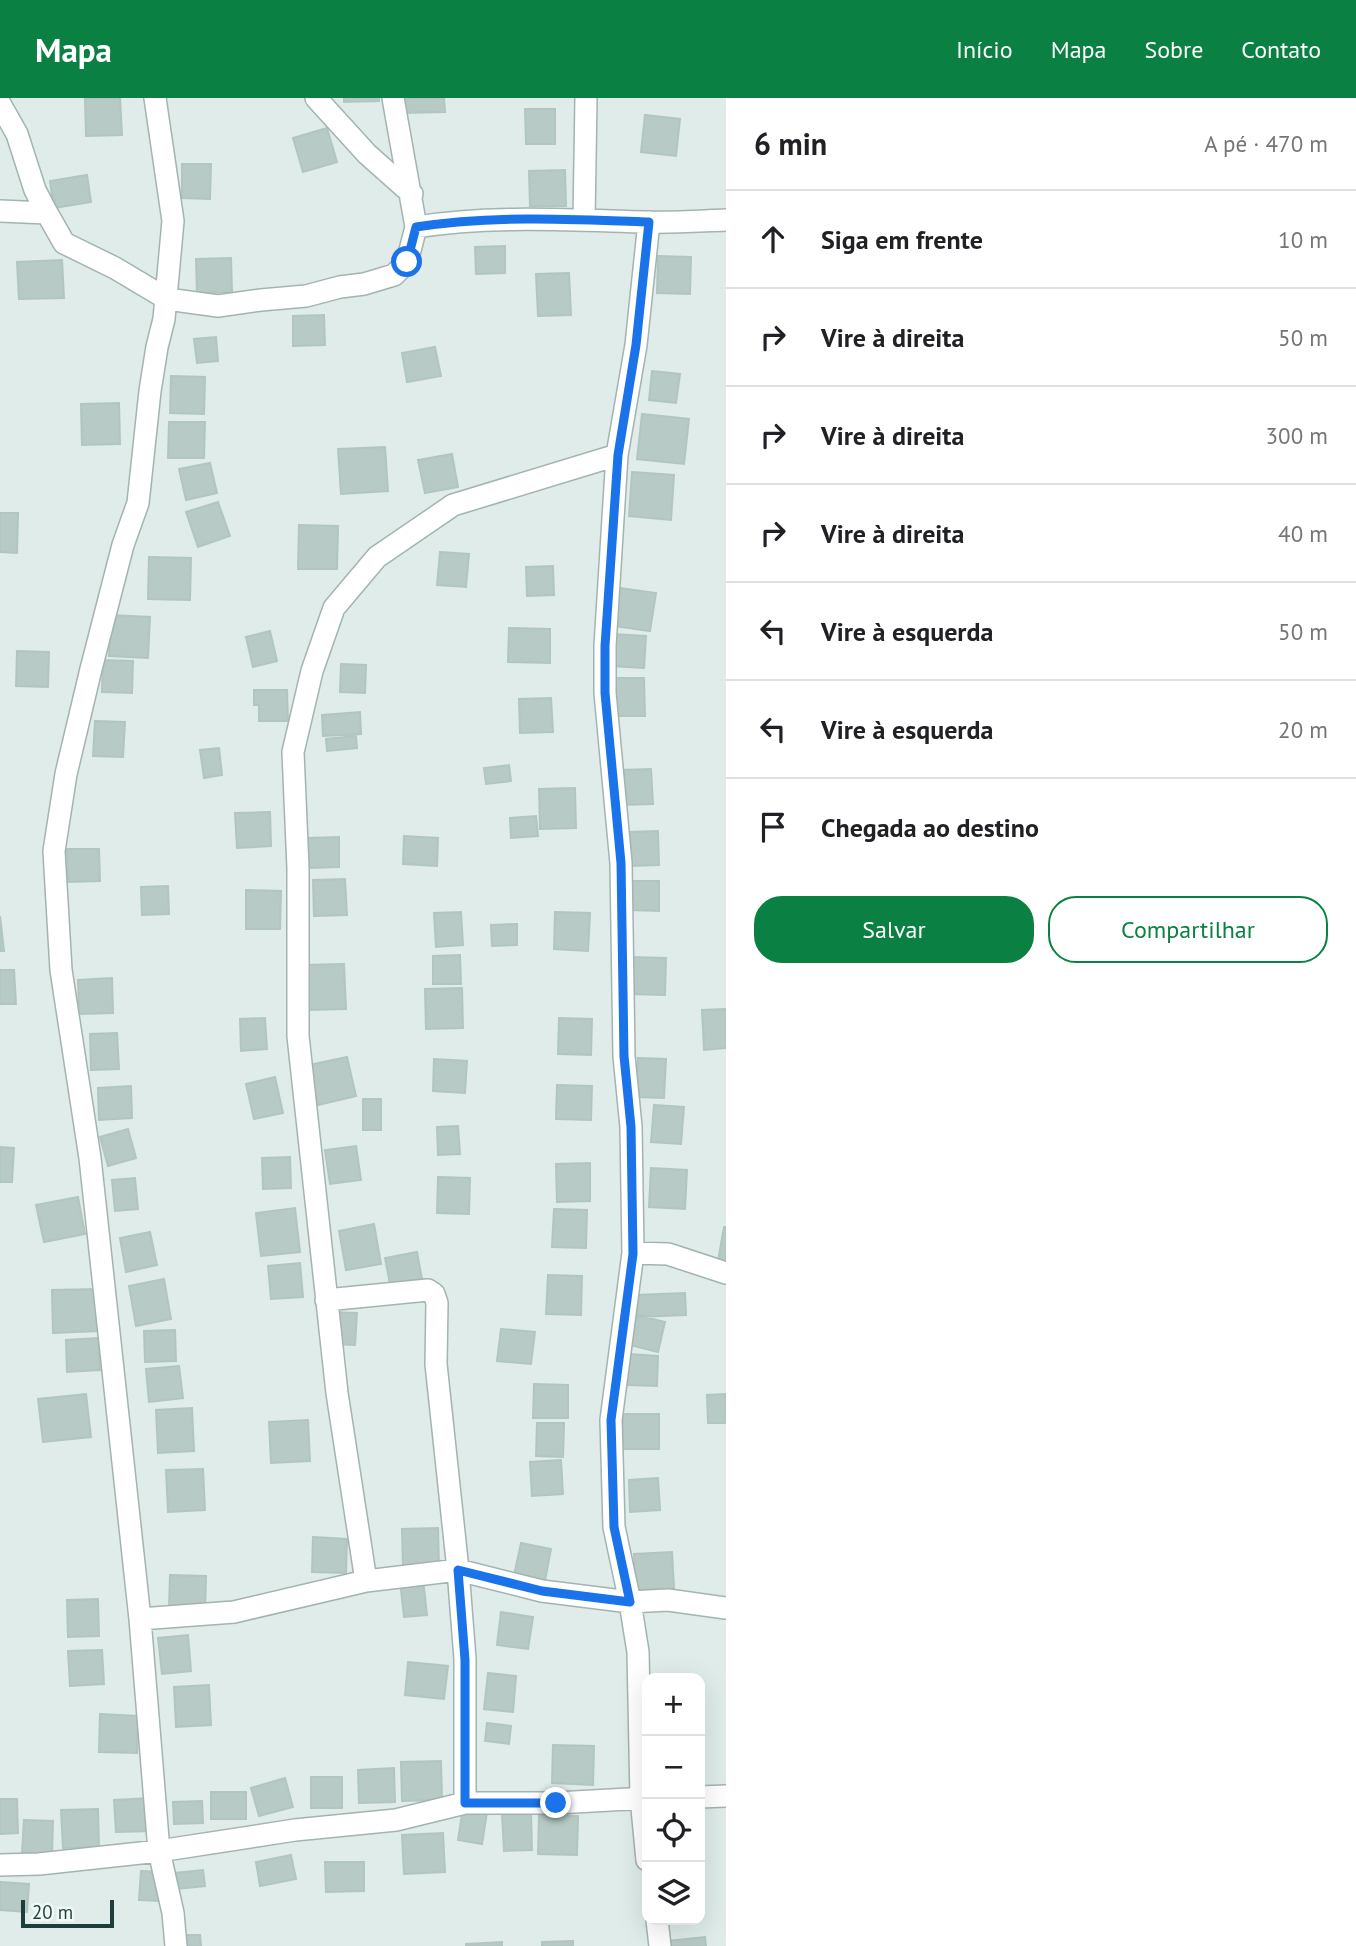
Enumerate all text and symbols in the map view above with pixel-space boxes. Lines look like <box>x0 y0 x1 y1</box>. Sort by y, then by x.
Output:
text: Mapa <box>35 28 112 71</box>
text: Início <box>956 34 1013 65</box>
text: Mapa <box>1051 34 1106 65</box>
text: Sobre <box>1144 34 1203 65</box>
text: Contato <box>1241 34 1321 65</box>
text: 6 min <box>754 124 827 163</box>
text: A pé · 470 m <box>1204 129 1328 158</box>
icon: ahead <box>754 220 792 258</box>
text: Siga em frente <box>821 223 983 256</box>
text: 10 m <box>1278 225 1328 254</box>
route start <box>391 246 422 277</box>
icon: right <box>754 318 792 356</box>
text: Vire à direita <box>821 321 964 354</box>
text: 50 m <box>1278 323 1328 352</box>
icon: right <box>754 416 792 454</box>
text: Vire à direita <box>821 419 964 452</box>
text: 300 m <box>1266 421 1328 450</box>
icon: right <box>754 514 792 552</box>
text: Vire à direita <box>821 517 964 550</box>
text: 40 m <box>1278 519 1328 548</box>
icon: left <box>754 612 792 650</box>
text: Vire à esquerda <box>821 615 993 648</box>
text: 50 m <box>1278 617 1328 646</box>
icon: left <box>754 710 792 748</box>
text: Vire à esquerda <box>821 713 993 746</box>
text: 20 m <box>1278 715 1328 744</box>
icon: arrive <box>754 808 792 846</box>
text: Chegada ao destino <box>821 811 1039 844</box>
button: Salvar <box>754 896 1034 963</box>
button: Compartilhar <box>1048 896 1328 963</box>
map controls <box>642 1673 705 1925</box>
button: + <box>642 1673 705 1736</box>
button: − <box>642 1736 705 1799</box>
route end <box>540 1787 571 1818</box>
button: locate <box>642 1799 705 1862</box>
button: layers <box>642 1862 705 1925</box>
scale bar <box>21 1897 114 1929</box>
text: 20 m <box>32 1900 73 1924</box>

